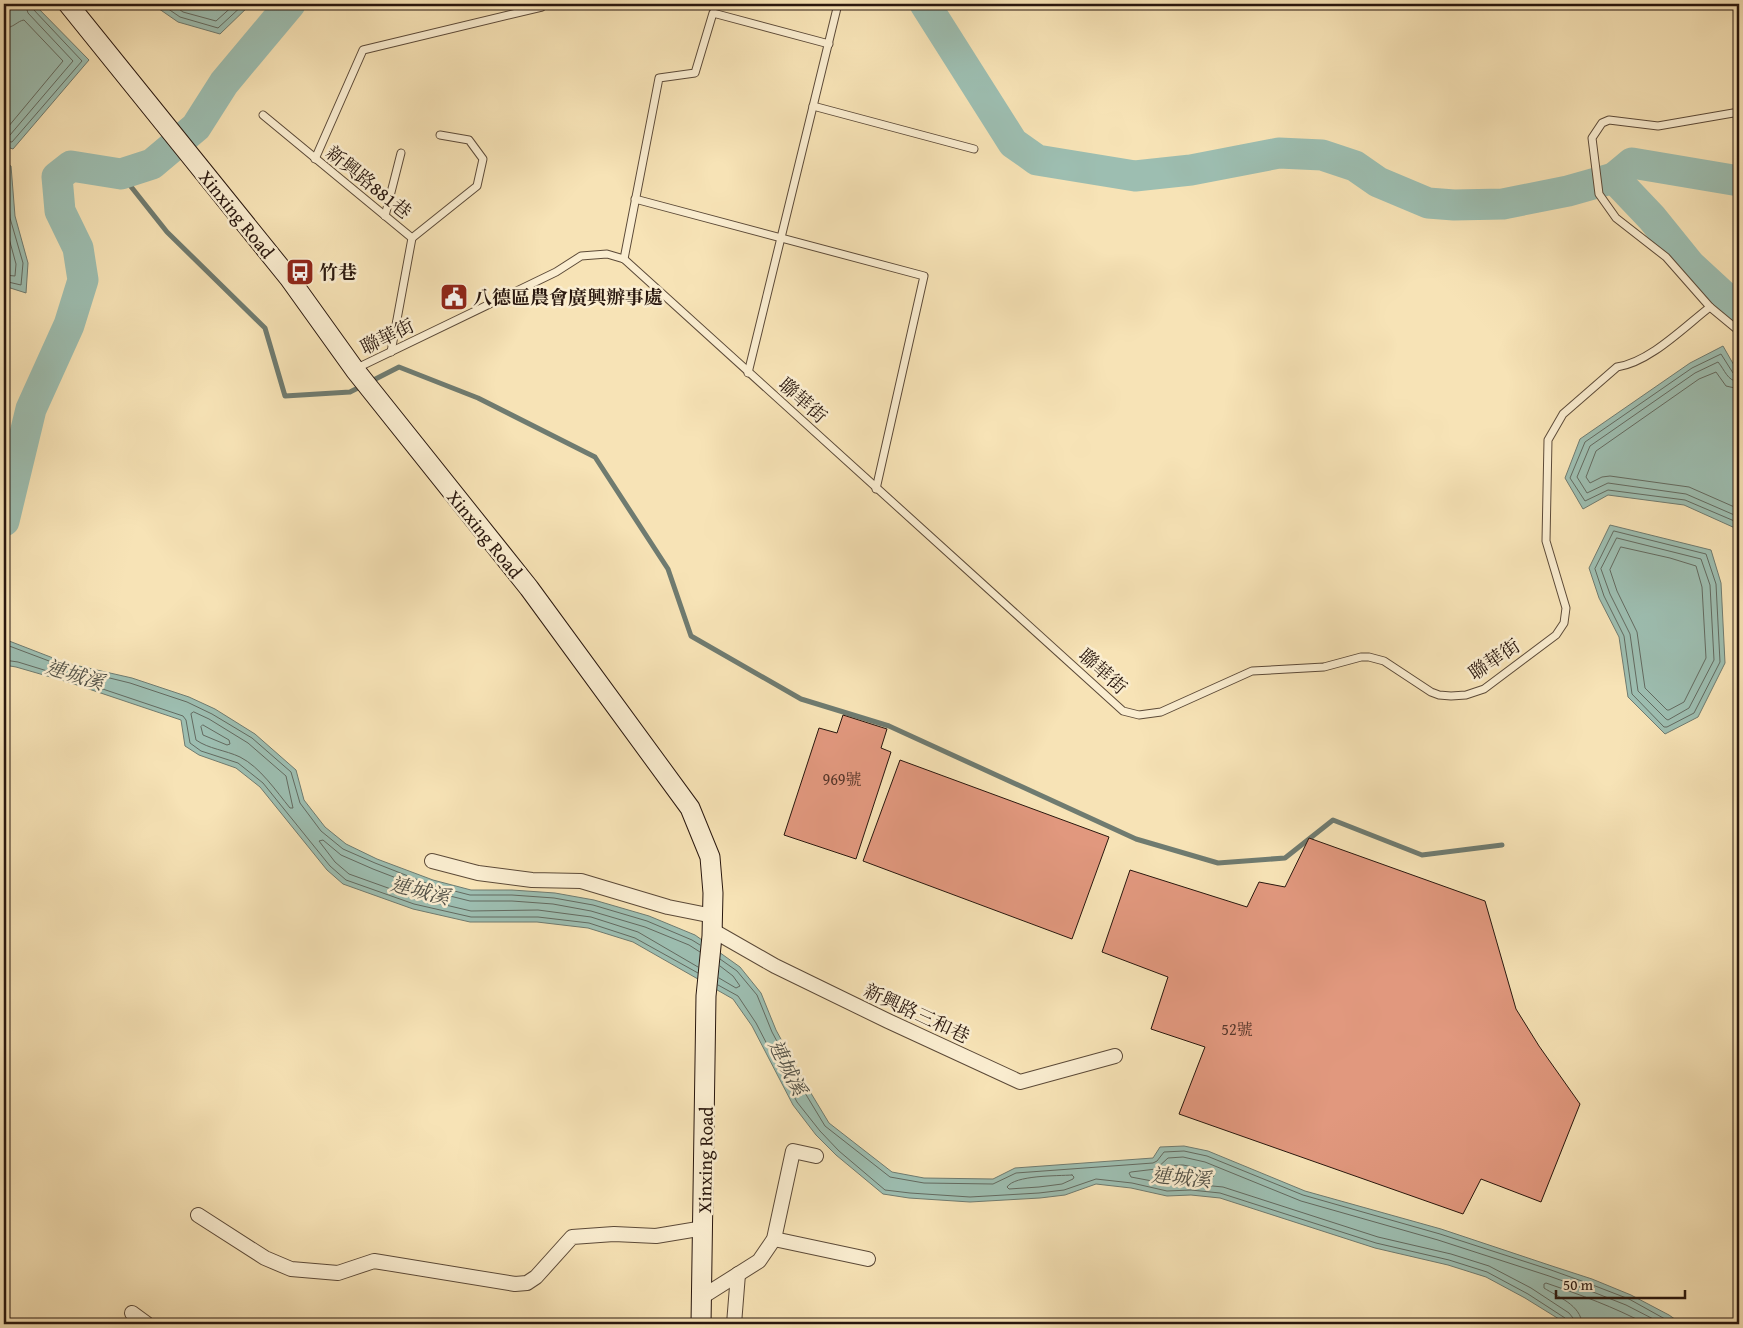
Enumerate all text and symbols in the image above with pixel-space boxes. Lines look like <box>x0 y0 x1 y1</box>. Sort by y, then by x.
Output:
street label: 新興路881巷 <box>320 139 418 225</box>
street label: Xinxing Road <box>192 164 282 265</box>
bus stop icon: 竹巷 <box>285 257 315 287</box>
place label: 竹巷 <box>319 258 357 286</box>
public building icon: 八德區農會廣興辦事處 <box>439 282 469 312</box>
place label: 八德區農會廣興辦事處 <box>473 283 663 311</box>
street label: 聯華街 <box>355 311 419 361</box>
street label: 聯華街 <box>772 371 834 429</box>
street label: Xinxing Road <box>440 484 530 585</box>
street label: 聯華街 <box>1463 631 1525 687</box>
street label: 聯華街 <box>1072 642 1134 700</box>
water label: 連城溪 <box>42 651 110 697</box>
house number: 969號 <box>822 767 862 791</box>
water label: 連城溪 <box>387 869 455 912</box>
street label: 新興路三和巷 <box>859 976 975 1050</box>
house number: 52號 <box>1221 1017 1253 1041</box>
water label: 連城溪 <box>761 1034 815 1102</box>
street label: Xinxing Road <box>690 1105 720 1214</box>
water label: 連城溪 <box>1150 1160 1214 1194</box>
scale bar <box>1556 1268 1684 1300</box>
text: 50 m <box>1563 1274 1594 1295</box>

